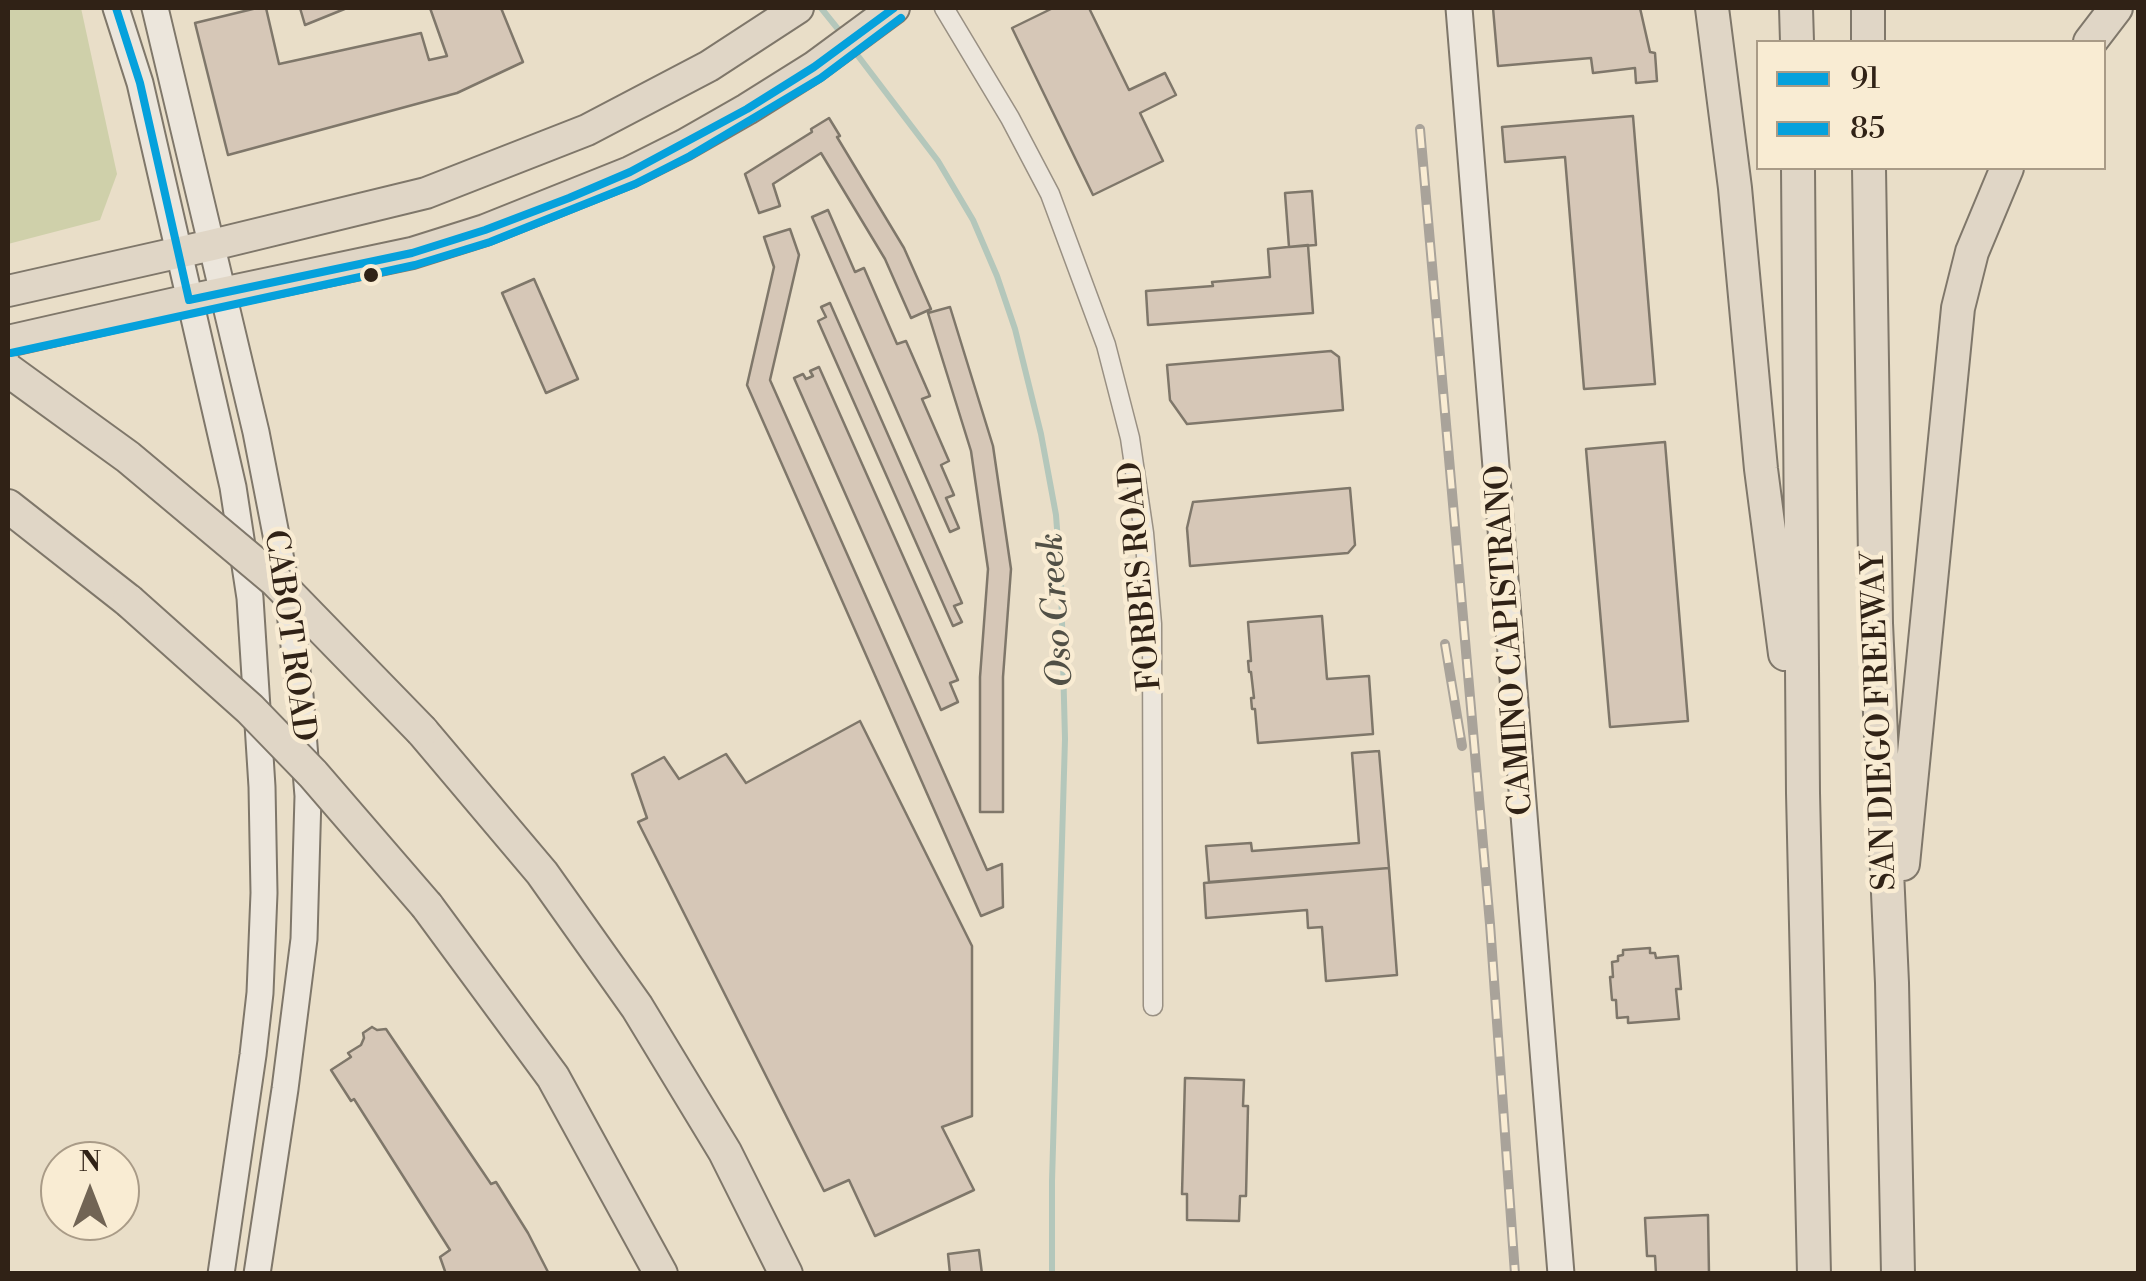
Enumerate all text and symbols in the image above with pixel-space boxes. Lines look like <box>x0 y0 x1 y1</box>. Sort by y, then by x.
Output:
legend <box>1756 40 2106 170</box>
text: 91 <box>1850 60 1880 98</box>
text: 85 <box>1850 110 1885 148</box>
unlabelled marker <box>361 265 381 285</box>
street label: FORBES ROAD <box>1113 460 1171 692</box>
street label: CAMINO CAPISTRANO <box>1480 463 1542 817</box>
street label: CABOT ROAD <box>254 528 322 744</box>
water label: Oso Creek <box>1032 531 1084 689</box>
street label: SAN DIEGO FREEWAY <box>1856 551 1906 891</box>
north arrow <box>40 1141 140 1241</box>
text: N <box>79 1145 101 1180</box>

